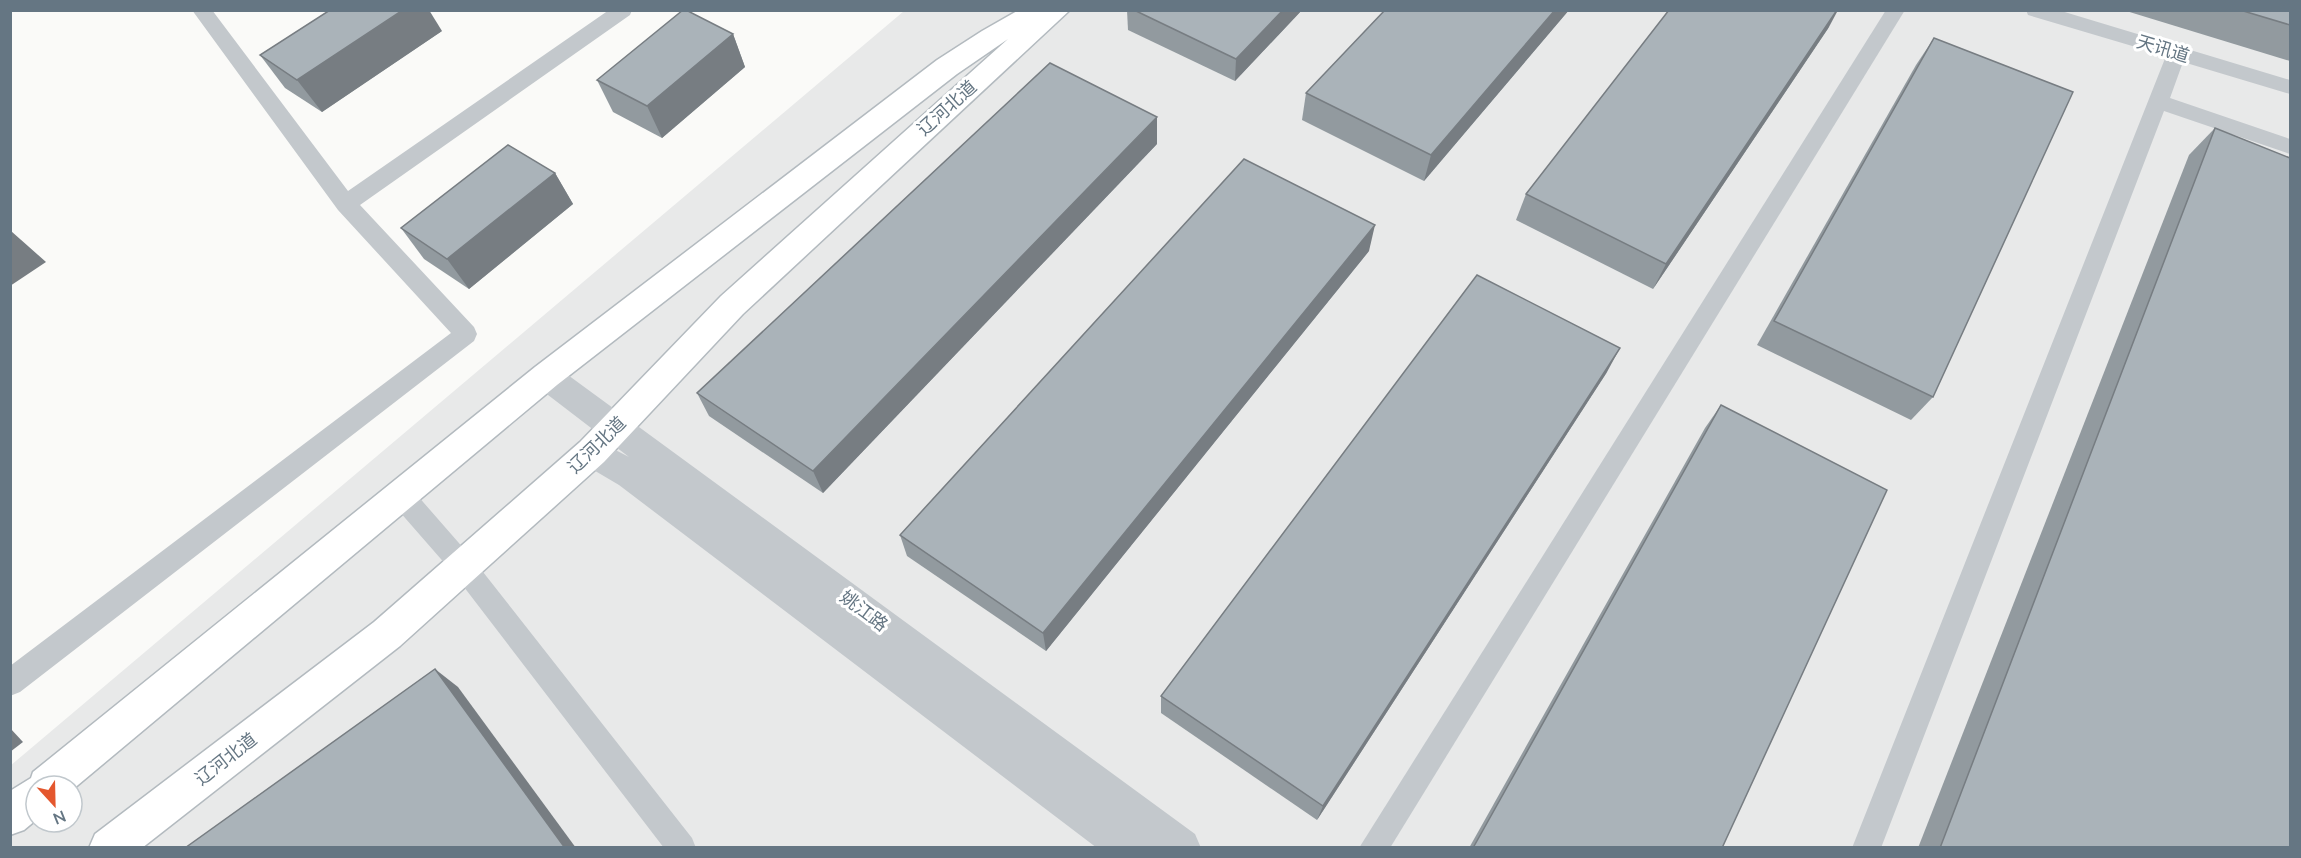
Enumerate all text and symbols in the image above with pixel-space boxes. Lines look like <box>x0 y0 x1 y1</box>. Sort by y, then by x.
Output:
street label: 天讯道 <box>2134 30 2192 67</box>
street label: 辽河北道 <box>912 75 981 140</box>
street label: 辽河北道 <box>563 411 631 478</box>
street label: 姚江路 <box>836 585 893 636</box>
street label: 辽河北道 <box>190 727 261 790</box>
north arrow <box>24 774 84 834</box>
text: N <box>50 806 69 829</box>

